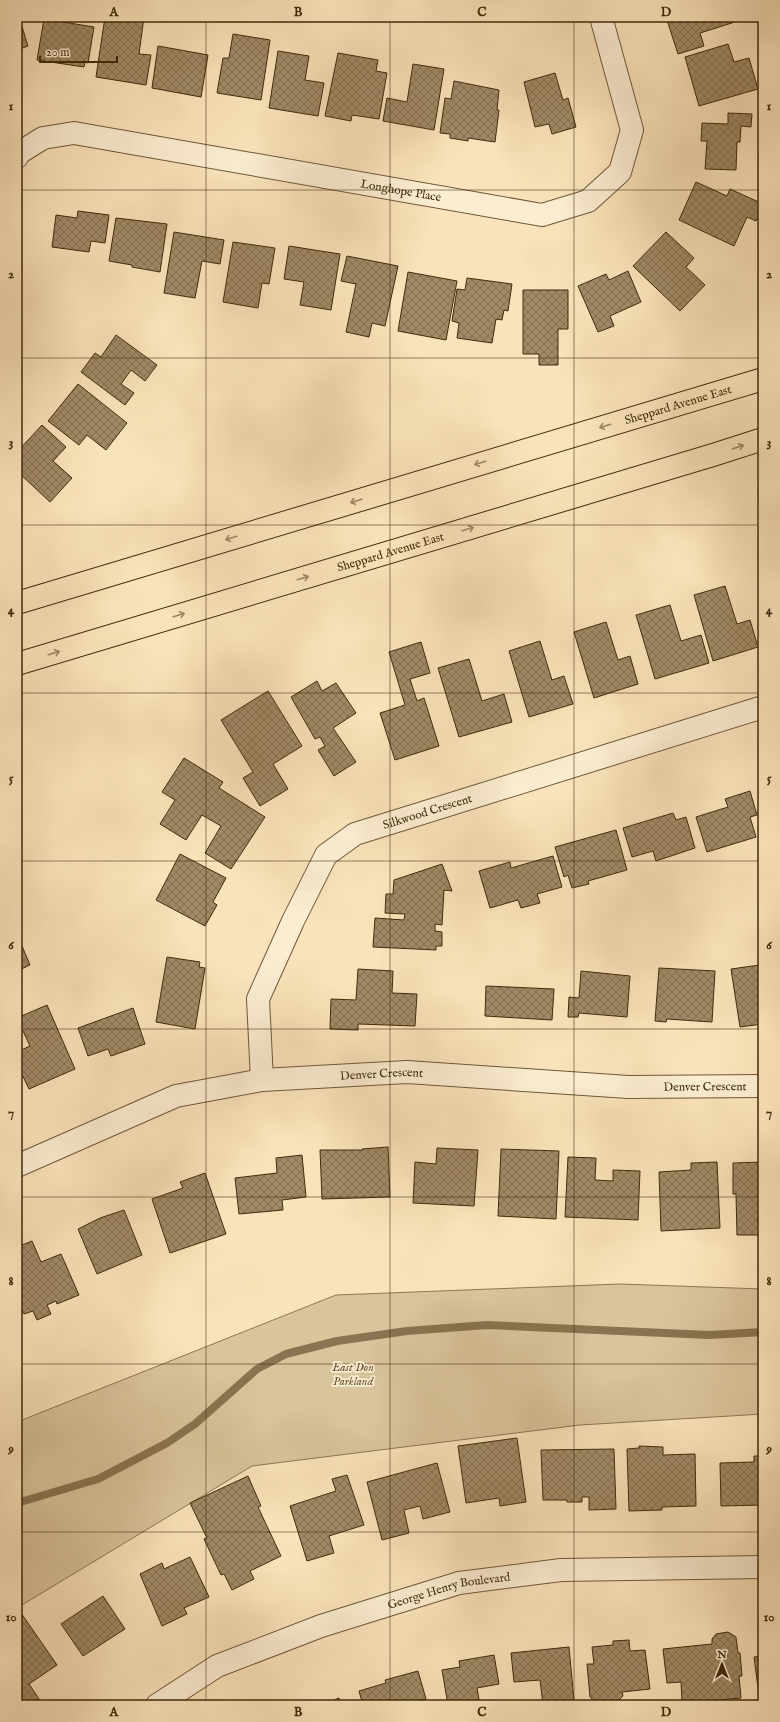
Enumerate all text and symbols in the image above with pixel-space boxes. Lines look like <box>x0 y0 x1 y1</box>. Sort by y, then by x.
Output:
text: A <box>109 4 120 21</box>
text: B <box>294 4 303 21</box>
text: C <box>477 4 487 21</box>
text: D <box>661 4 672 21</box>
scale bar <box>40 38 117 64</box>
text: 20 m <box>46 45 69 60</box>
text: 1 <box>9 98 14 115</box>
text: 1 <box>767 98 772 115</box>
street label: Longhope Place <box>359 176 443 205</box>
text: 2 <box>8 266 14 283</box>
text: 2 <box>766 266 772 283</box>
street label: Sheppard Avenue East <box>623 381 733 428</box>
one-way arrow <box>599 423 612 430</box>
text: 3 <box>9 434 14 451</box>
text: 3 <box>767 434 772 451</box>
one-way arrow <box>731 443 744 450</box>
one-way arrow <box>475 460 487 468</box>
one-way arrow <box>350 498 363 505</box>
one-way arrow <box>462 525 475 532</box>
street label: Sheppard Avenue East <box>335 529 446 575</box>
one-way arrow <box>225 535 238 542</box>
one-way arrow <box>297 574 310 581</box>
text: 4 <box>8 602 15 619</box>
text: 4 <box>766 602 773 619</box>
one-way arrow <box>172 611 185 618</box>
one-way arrow <box>48 649 61 656</box>
text: 5 <box>9 770 14 787</box>
text: 5 <box>767 770 772 787</box>
street label: Silkwood Crescent <box>381 791 474 832</box>
text: 6 <box>8 937 14 954</box>
text: 6 <box>766 937 772 954</box>
street label: Denver Crescent <box>340 1065 424 1083</box>
street label: Denver Crescent <box>663 1079 747 1094</box>
text: 7 <box>8 1105 14 1122</box>
text: 7 <box>766 1105 772 1122</box>
text: 8 <box>8 1273 14 1290</box>
text: 8 <box>766 1273 772 1290</box>
park label: East Don Parkland <box>331 1360 374 1389</box>
text: 9 <box>7 1441 14 1458</box>
text: 9 <box>765 1441 772 1458</box>
street label: George Henry Boulevard <box>385 1569 512 1612</box>
text: 10 <box>5 1609 17 1626</box>
text: 10 <box>763 1609 775 1626</box>
north arrow <box>702 1644 742 1684</box>
text: N <box>716 1648 727 1662</box>
text: A <box>109 1704 120 1721</box>
text: B <box>294 1704 303 1721</box>
text: C <box>477 1704 487 1721</box>
text: D <box>661 1704 672 1721</box>

